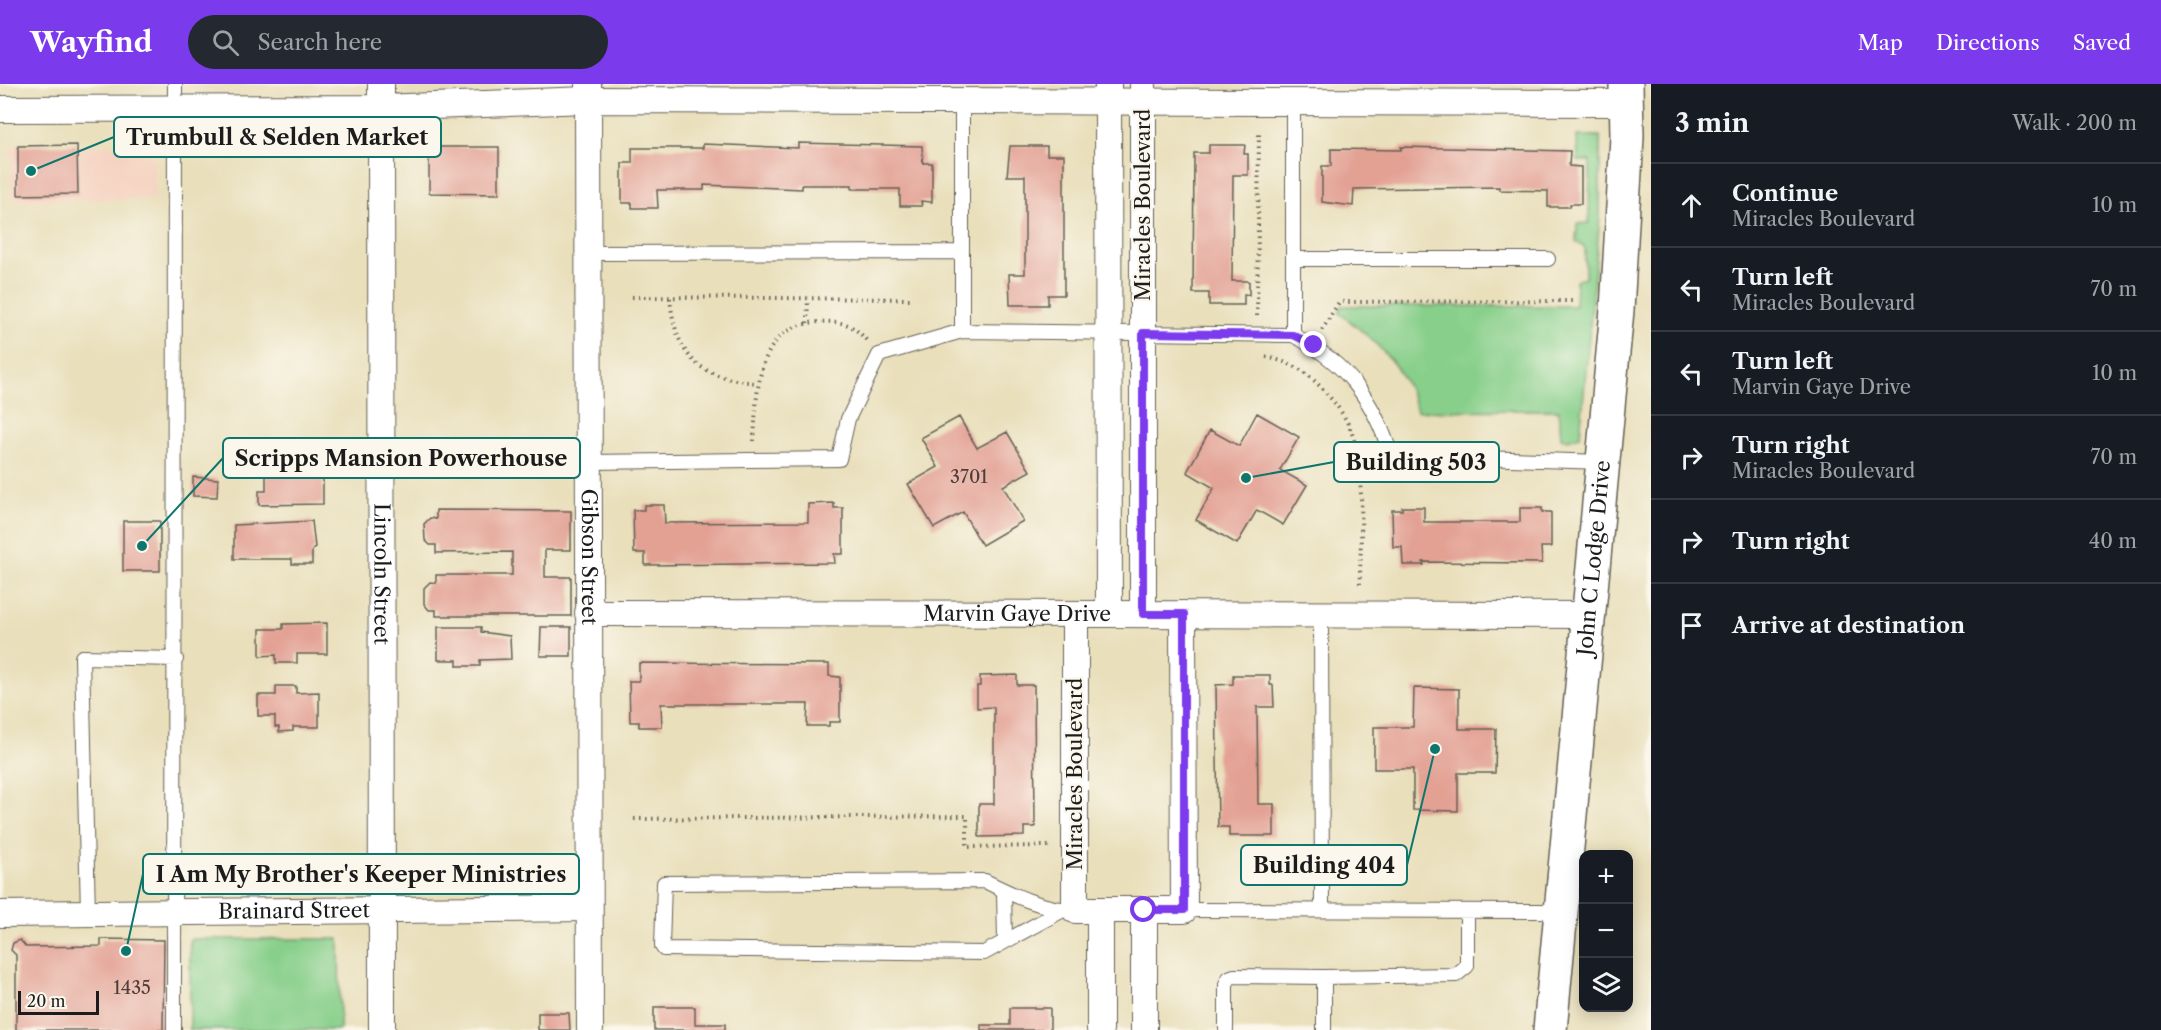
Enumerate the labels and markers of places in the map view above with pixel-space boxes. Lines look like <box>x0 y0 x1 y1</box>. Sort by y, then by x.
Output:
callout: Trumbull & Selden Market <box>114 117 441 157</box>
callout: Scripps Mansion Powerhouse <box>223 438 580 478</box>
callout: Building 503 <box>1334 442 1499 482</box>
callout: Building 404 <box>1241 845 1407 885</box>
callout: I Am My Brother's Keeper Ministries <box>143 854 579 894</box>

